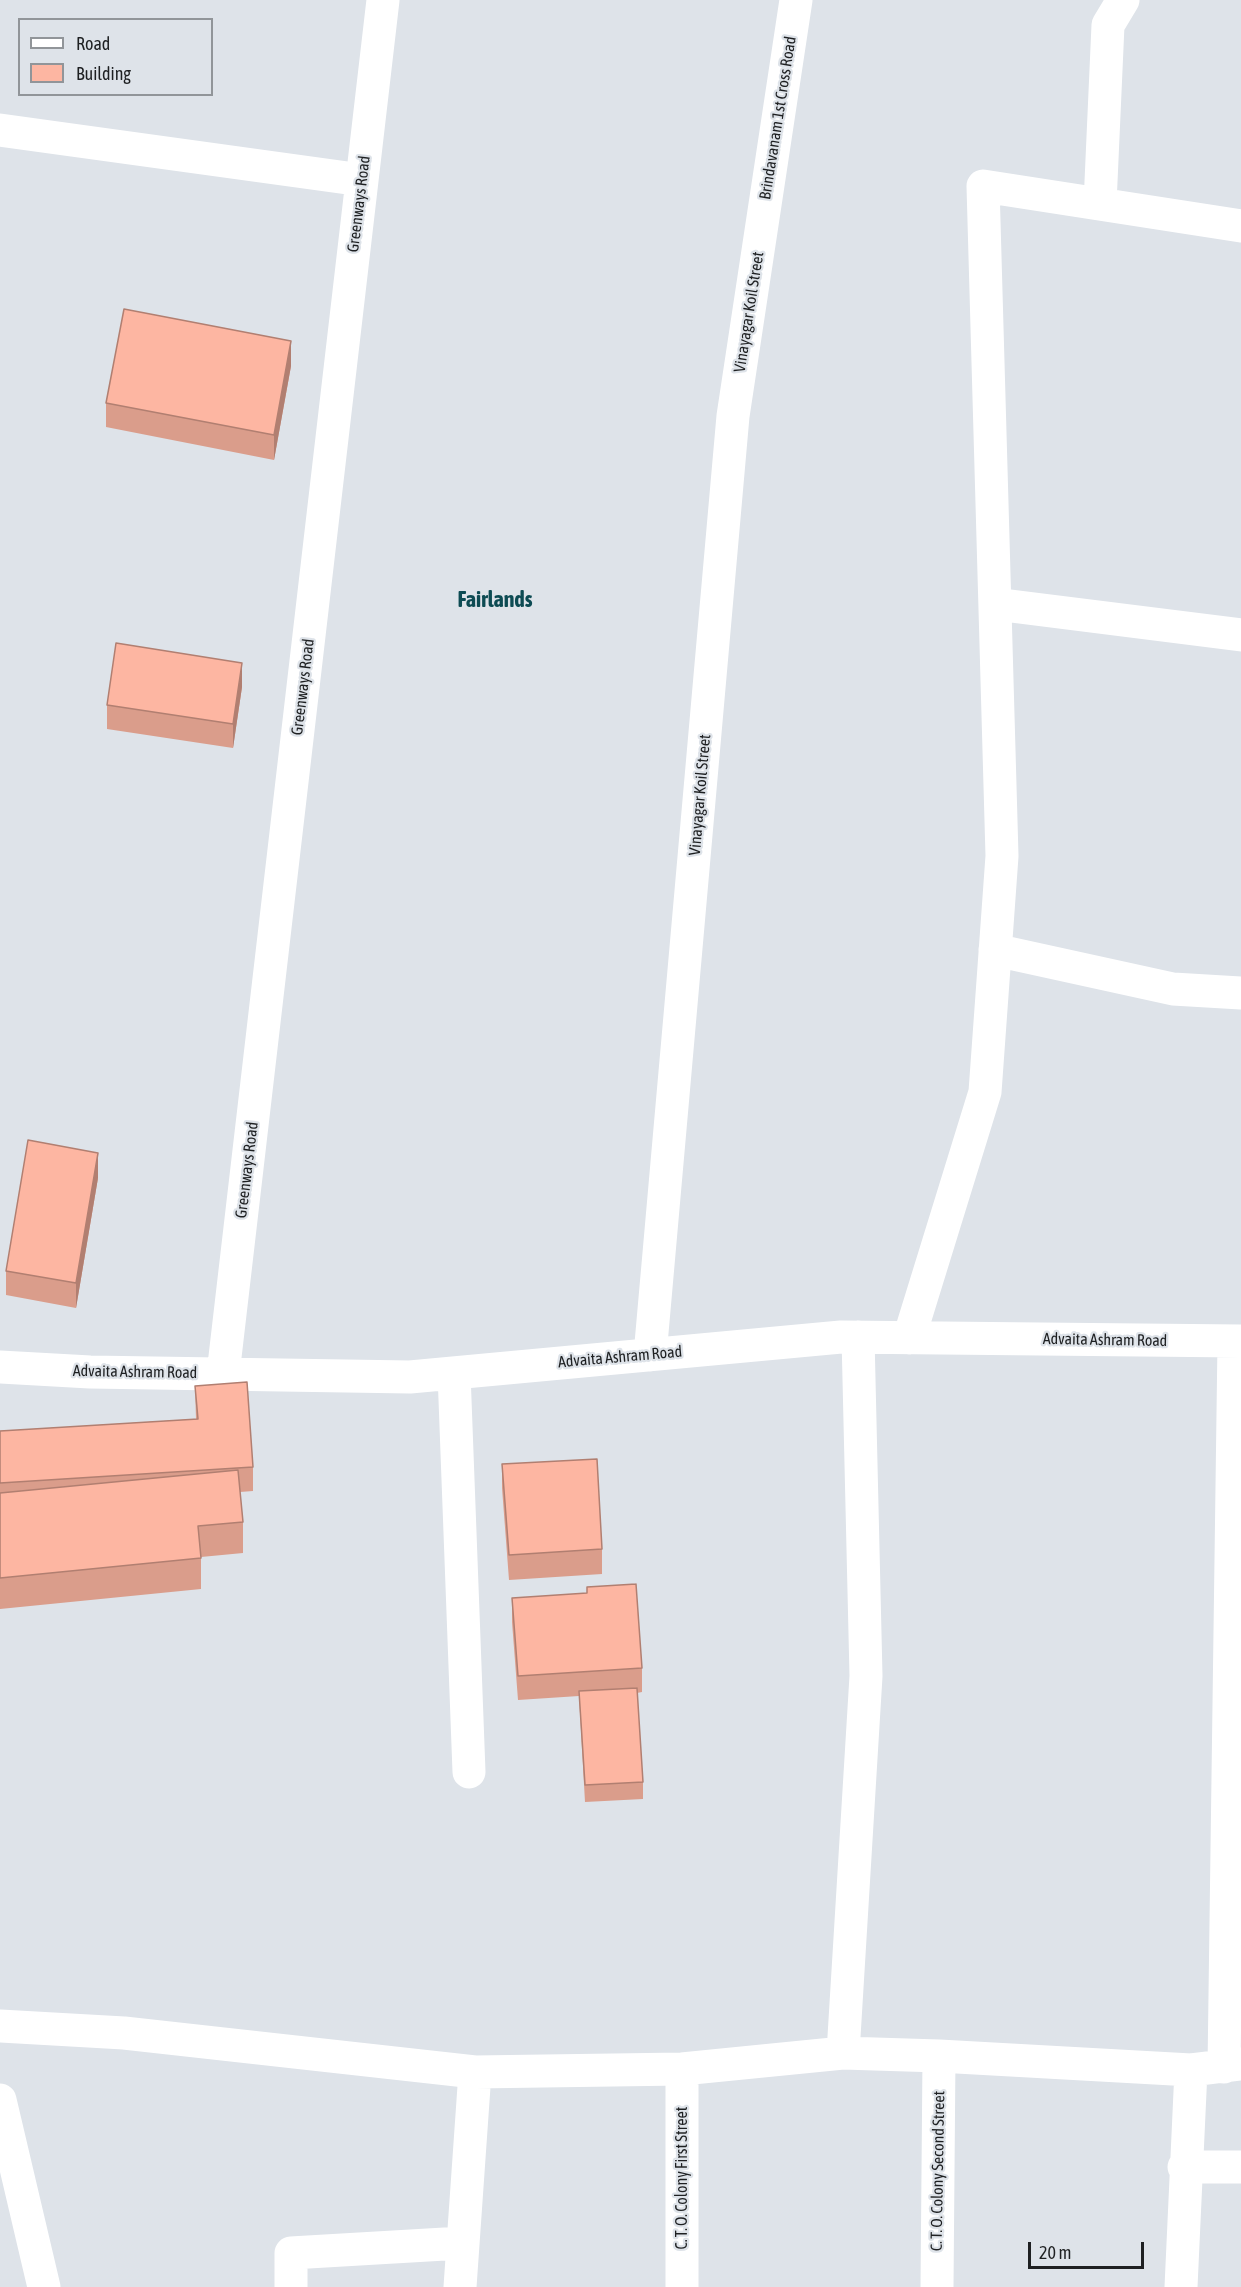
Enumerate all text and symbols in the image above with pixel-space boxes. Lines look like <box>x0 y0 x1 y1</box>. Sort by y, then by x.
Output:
legend <box>18 18 213 96</box>
text: Road <box>76 33 110 54</box>
street label: Brindavanam 1st Cross Road <box>756 35 800 201</box>
text: Building <box>76 63 131 84</box>
street label: Greenways Road <box>344 155 374 253</box>
street label: Vinayagar Koil Street <box>730 250 768 374</box>
district label: Fairlands <box>457 587 533 613</box>
street label: Greenways Road <box>288 638 318 736</box>
street label: Vinayagar Koil Street <box>685 734 715 856</box>
street label: Greenways Road <box>232 1121 262 1219</box>
street label: Advaita Ashram Road <box>1043 1329 1167 1351</box>
street label: Advaita Ashram Road <box>557 1342 683 1372</box>
street label: Advaita Ashram Road <box>73 1361 197 1383</box>
street label: C. T. O. Colony Second Street <box>927 2091 949 2251</box>
street label: C. T. O. Colony First Street <box>672 2107 692 2249</box>
scale bar <box>1031 2230 1146 2268</box>
text: 20 m <box>1039 2242 1071 2263</box>

